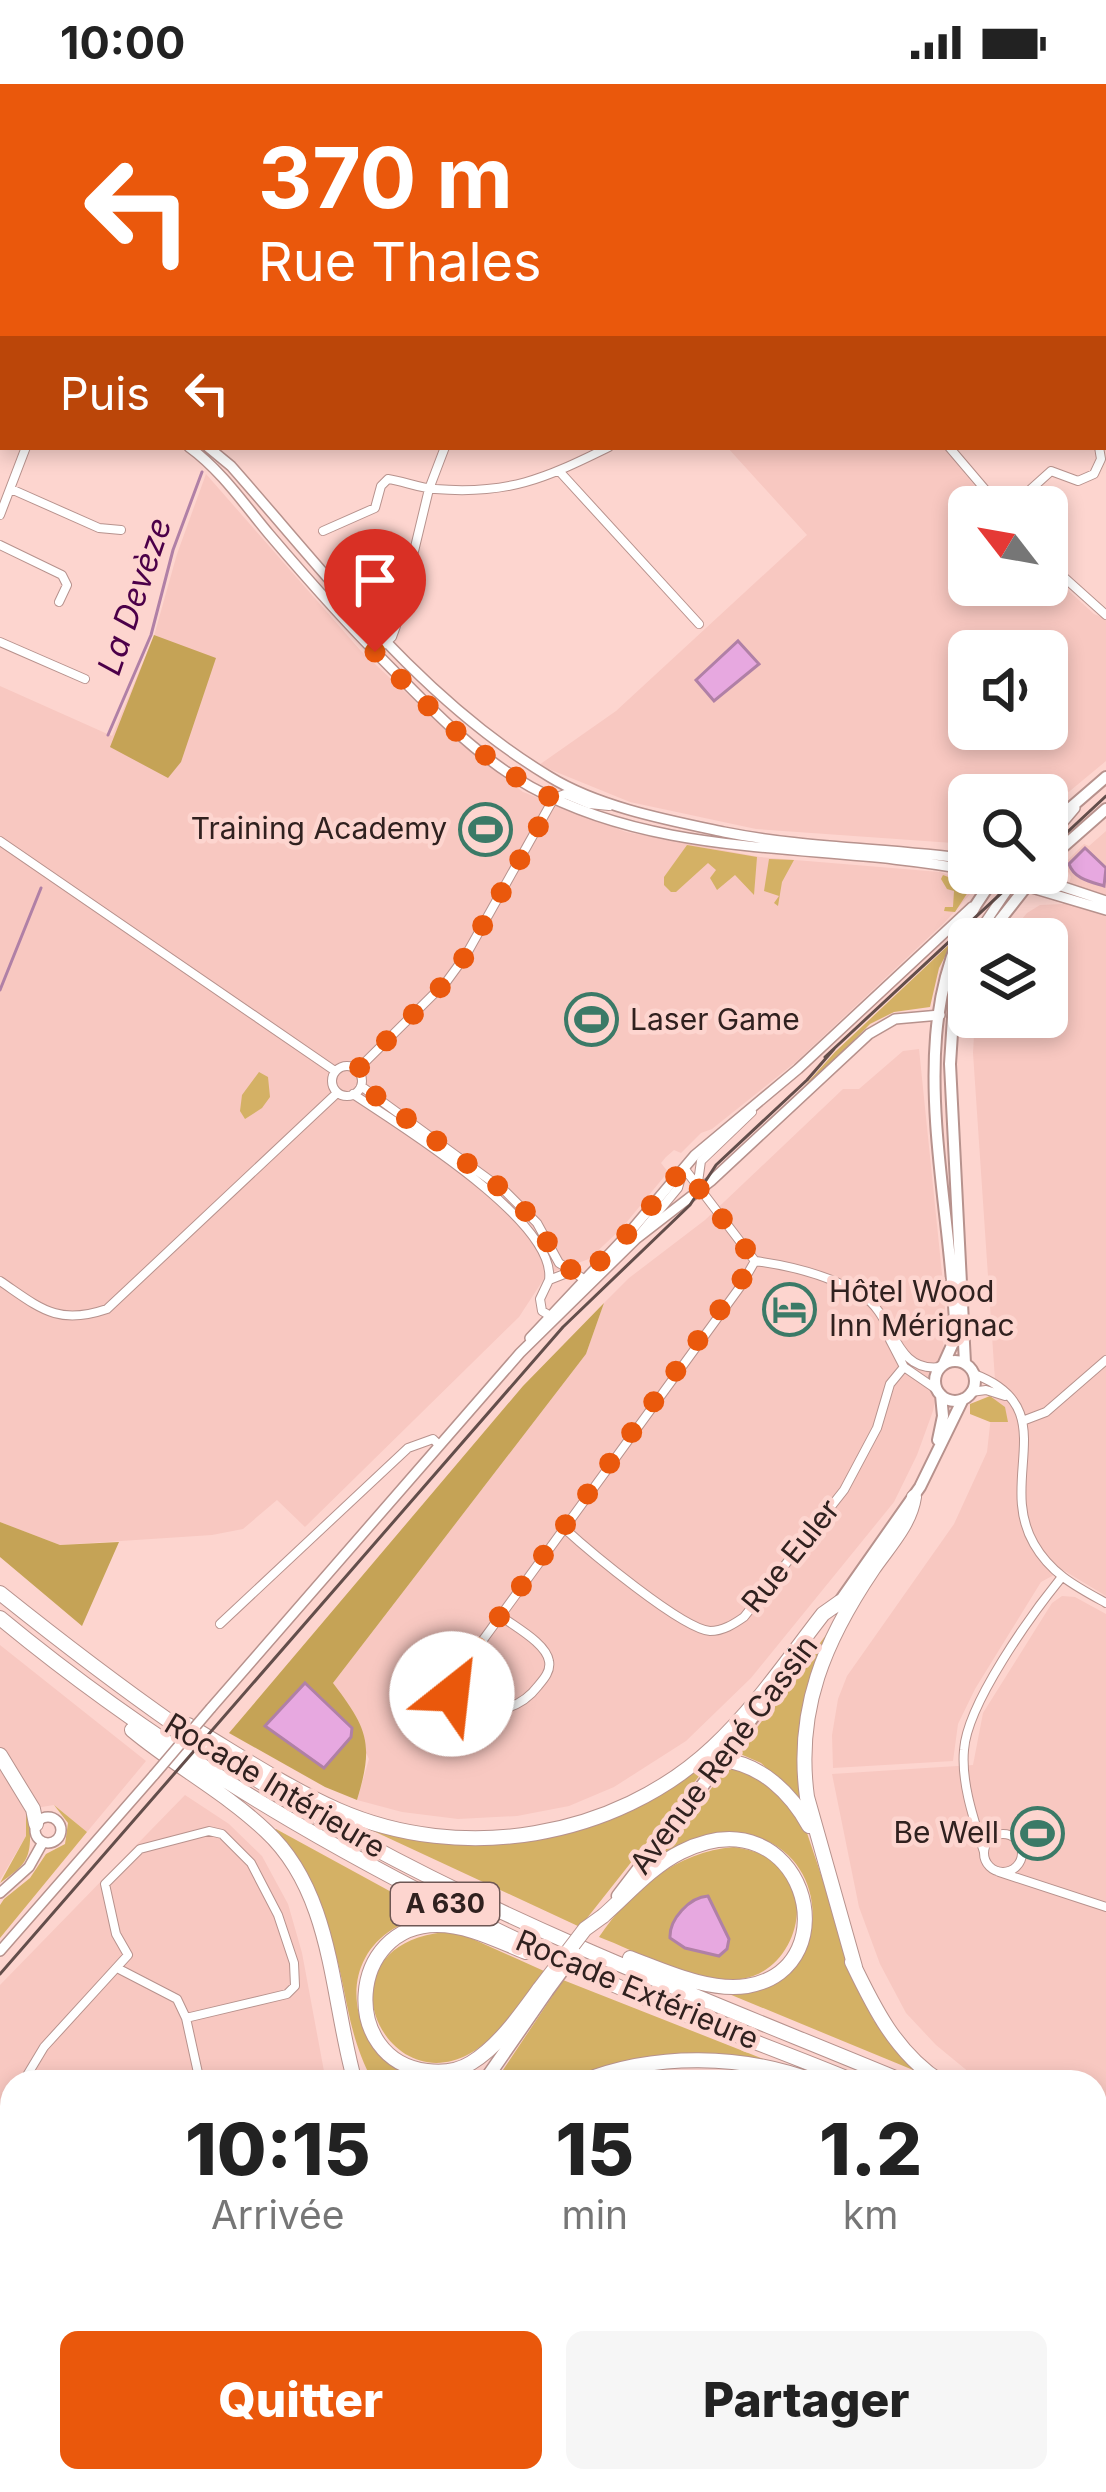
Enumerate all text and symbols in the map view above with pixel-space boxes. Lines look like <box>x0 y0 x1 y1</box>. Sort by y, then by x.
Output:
text: 10:00 <box>60 15 185 70</box>
text: 370 m <box>258 127 513 228</box>
icon: left <box>60 132 216 288</box>
text: Rue Thales <box>258 229 542 294</box>
icon: left <box>174 360 240 426</box>
text: Puis <box>60 366 150 421</box>
north arrow <box>948 486 1068 606</box>
map controls <box>948 486 1068 1038</box>
water label: La Devèze <box>88 512 180 680</box>
pin <box>324 529 426 652</box>
icon: arrive <box>342 547 408 613</box>
button: sound <box>948 630 1068 750</box>
button: search <box>948 774 1068 894</box>
sports icon: Training Academy <box>458 801 514 857</box>
place label: Training Academy <box>191 810 447 846</box>
button: layers <box>948 918 1068 1038</box>
sports icon: Laser Game <box>563 992 619 1048</box>
place label: Laser Game <box>630 1001 800 1037</box>
place label: Hôtel Wood Inn Mérignac <box>829 1273 1015 1343</box>
hotel icon: Hôtel Wood Inn Mérignac <box>762 1281 818 1337</box>
street label: Rue Euler <box>734 1492 847 1619</box>
street label: Avenue René Cassin <box>622 1628 825 1881</box>
position arrow <box>389 1631 515 1757</box>
street label: Rocade Intérieure <box>159 1705 392 1865</box>
sports icon: Be Well <box>1010 1805 1066 1861</box>
place label: Be Well <box>893 1814 999 1850</box>
road number: A 630 <box>391 1883 499 1925</box>
street label: Rocade Extérieure <box>511 1922 764 2056</box>
text: 10:15 <box>185 2105 371 2192</box>
text: 15 <box>555 2105 634 2192</box>
text: 1.2 <box>819 2105 922 2192</box>
text: Arrivée <box>211 2191 345 2238</box>
text: min <box>561 2191 628 2238</box>
text: km <box>843 2191 898 2238</box>
button: Quitter <box>60 2331 542 2469</box>
button: Partager <box>566 2331 1047 2469</box>

